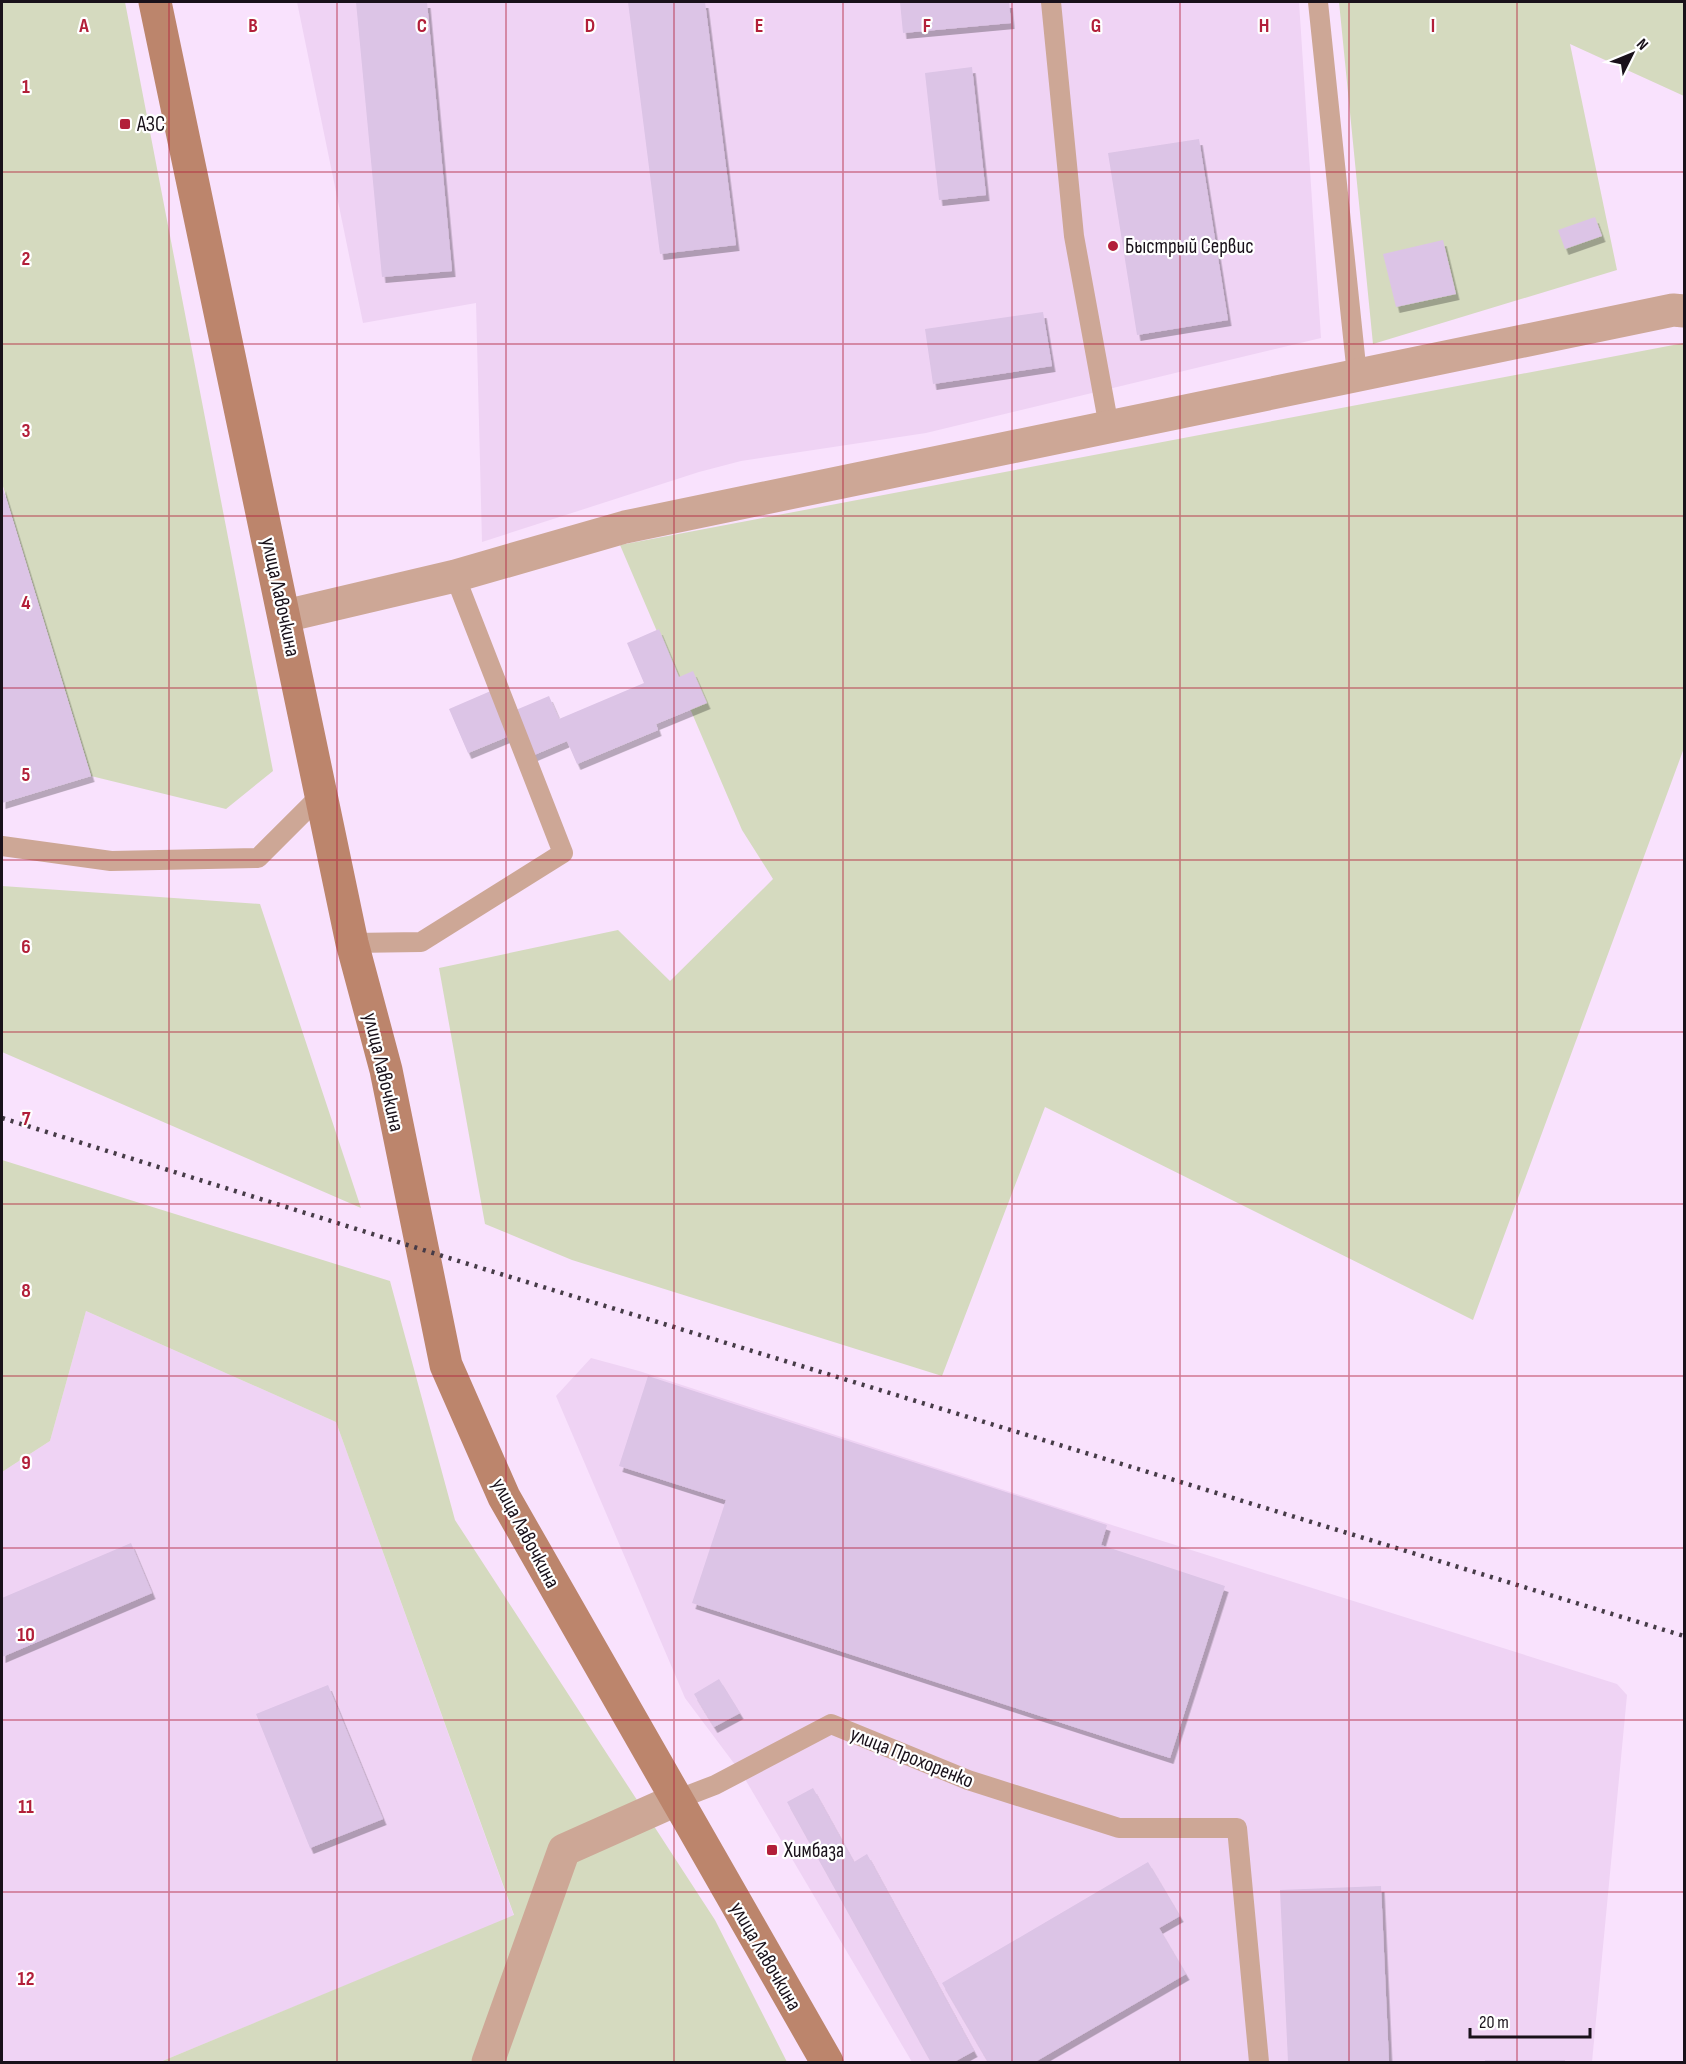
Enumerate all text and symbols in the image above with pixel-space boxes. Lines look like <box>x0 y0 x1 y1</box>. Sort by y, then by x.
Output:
text: A <box>78 14 89 38</box>
text: B <box>248 14 258 38</box>
text: C <box>417 14 427 38</box>
text: D <box>585 14 595 38</box>
text: E <box>755 14 763 38</box>
text: F <box>923 14 931 38</box>
text: G <box>1091 14 1101 38</box>
text: H <box>1259 14 1269 38</box>
text: I <box>1431 14 1435 38</box>
north arrow <box>1602 24 1662 84</box>
text: N <box>1632 35 1652 54</box>
text: 1 <box>22 75 30 99</box>
place label: АЗС <box>136 112 165 137</box>
marker: АЗС <box>118 117 132 131</box>
place label: Быстрый Сервис <box>1125 234 1254 259</box>
marker: Быстрый Сервис <box>1106 239 1120 253</box>
text: 2 <box>22 247 30 271</box>
text: 3 <box>22 419 31 443</box>
street label: улица Лавочкина <box>256 535 305 659</box>
text: 4 <box>21 591 31 615</box>
text: 5 <box>22 763 31 787</box>
text: 6 <box>21 935 31 959</box>
street label: улица Лавочкина <box>358 1010 409 1134</box>
text: 7 <box>22 1107 31 1131</box>
text: 8 <box>21 1279 31 1303</box>
text: 9 <box>21 1451 31 1475</box>
street label: улица Лавочкина <box>486 1474 565 1593</box>
text: 10 <box>17 1623 35 1647</box>
street label: улица Прохоренко <box>847 1721 977 1794</box>
text: 11 <box>18 1795 34 1819</box>
place label: Химбаза <box>783 1838 844 1863</box>
marker: Химбаза <box>765 1843 779 1857</box>
street label: улица Лавочкина <box>724 1898 807 2015</box>
text: 12 <box>18 1967 34 1991</box>
scale bar <box>1470 2001 1590 2039</box>
text: 20 m <box>1479 2012 1509 2033</box>

